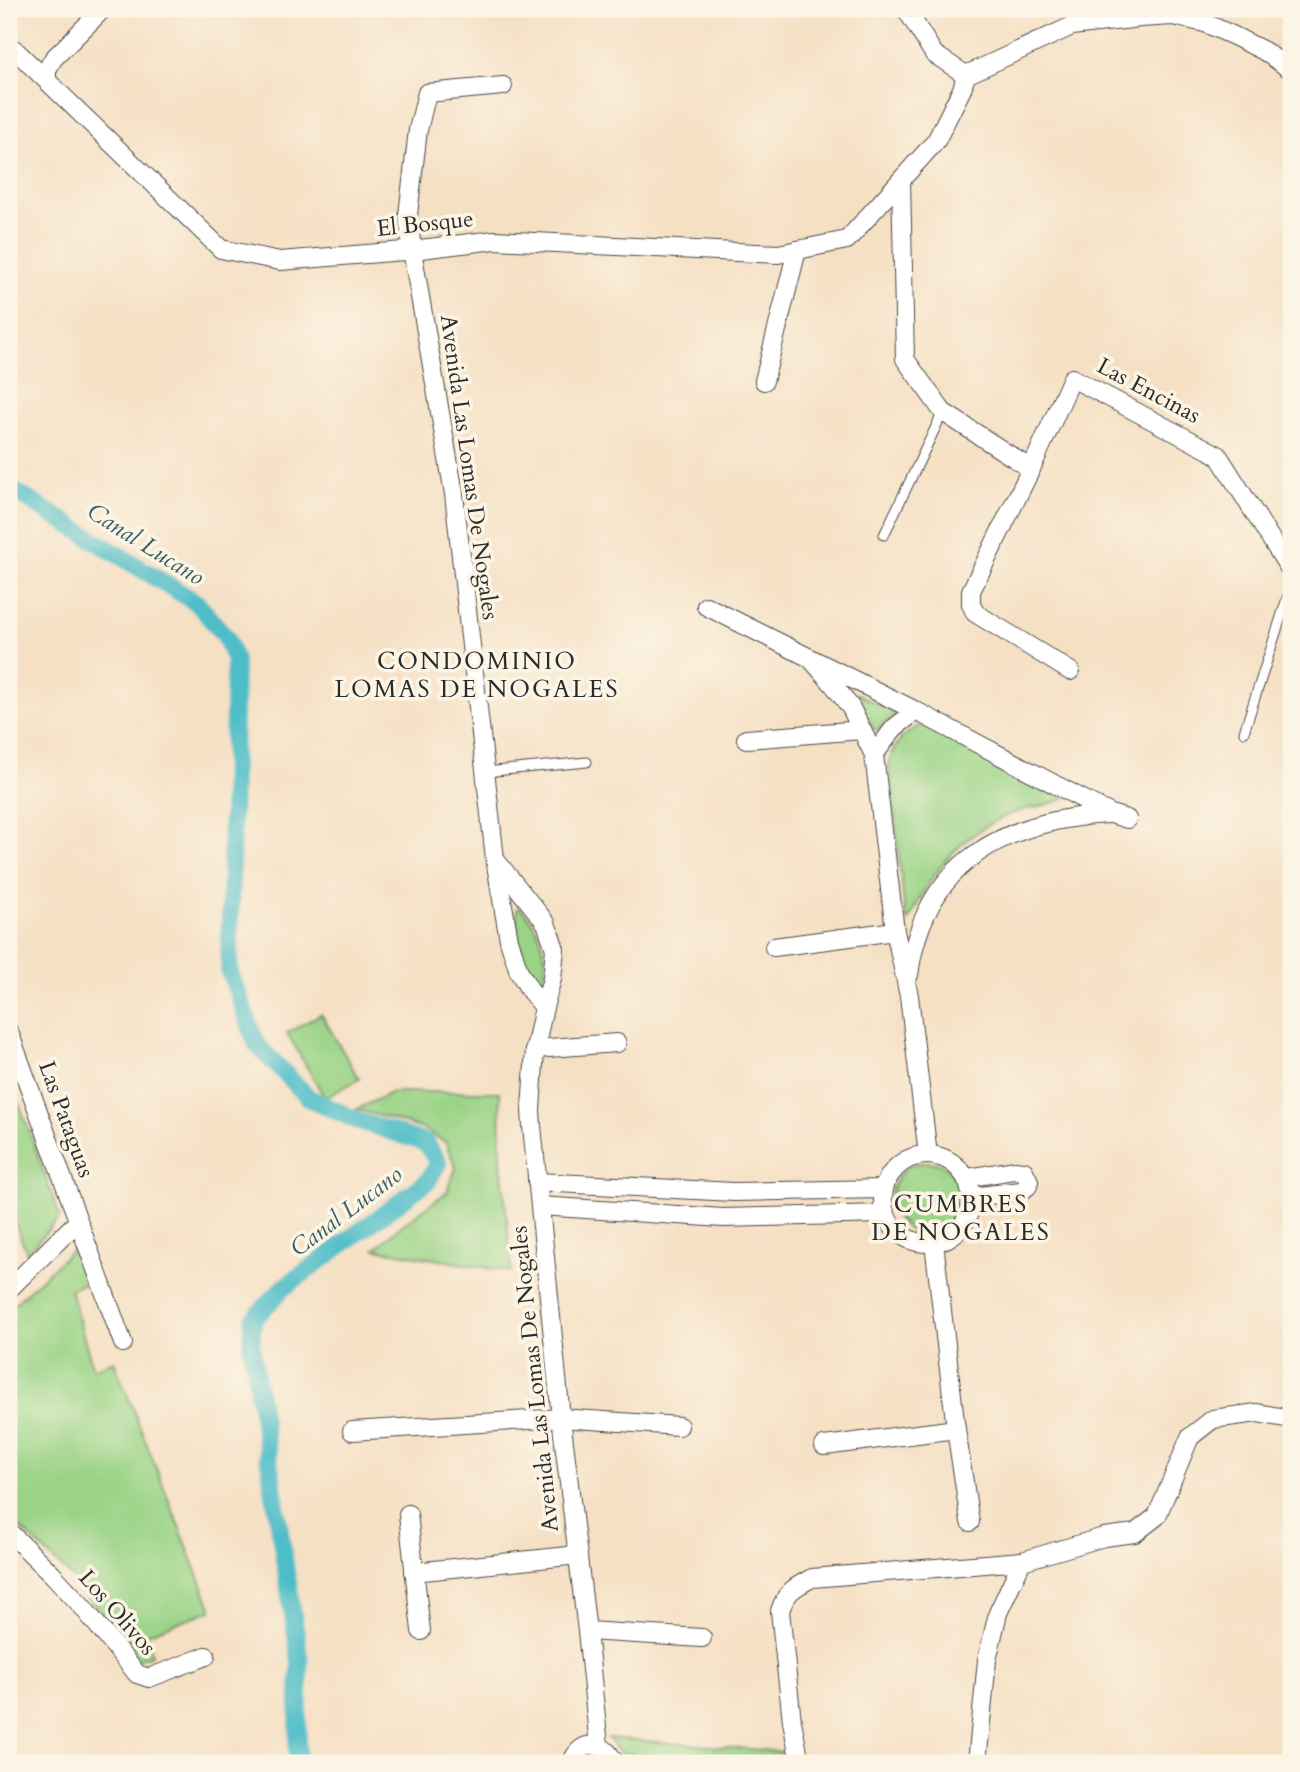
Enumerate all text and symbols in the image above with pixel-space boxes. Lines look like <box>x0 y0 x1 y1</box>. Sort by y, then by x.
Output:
street label: El Bosque <box>375 203 475 244</box>
street label: Avenida Las Lomas De Nogales <box>433 312 506 622</box>
street label: Las Encinas <box>1092 350 1206 431</box>
water label: Canal Lucano <box>81 495 211 594</box>
district label: CONDOMINIO LOMAS DE NOGALES <box>335 645 619 706</box>
street label: Las Pataguas <box>31 1057 102 1182</box>
water label: Canal Lucano <box>283 1158 409 1265</box>
district label: CUMBRES DE NOGALES <box>871 1188 1051 1249</box>
street label: Avenida Las Lomas De Nogales <box>503 1224 566 1534</box>
street label: Los Olivos <box>72 1563 163 1662</box>

